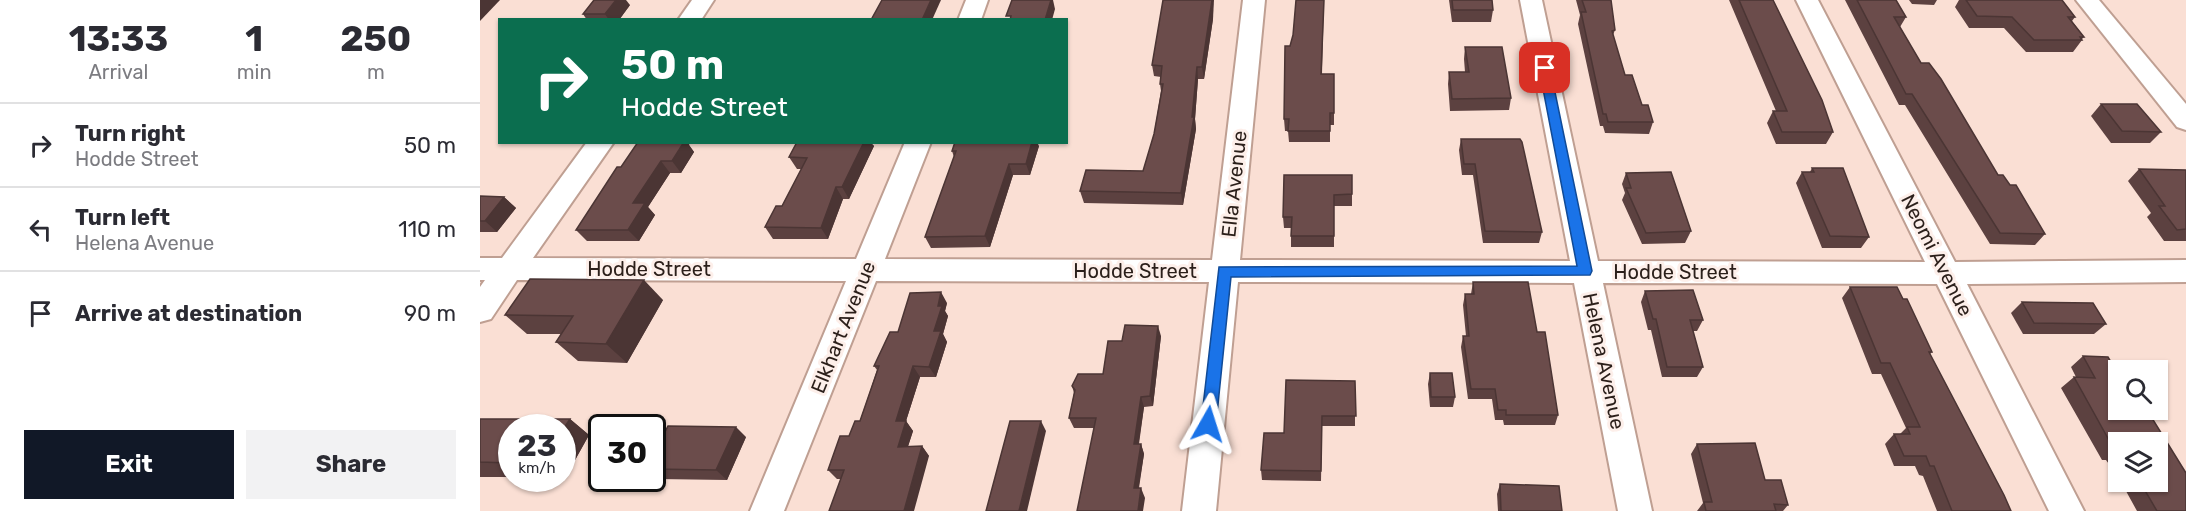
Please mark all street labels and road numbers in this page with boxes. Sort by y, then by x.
street label: Ella Avenue [1216,129,1252,239]
street label: Neomi Avenue [1896,190,1978,320]
street label: Hodde Street [587,257,711,281]
street label: Elkhart Avenue [806,257,880,397]
street label: Hodde Street [1073,259,1197,283]
street label: Hodde Street [1613,260,1737,284]
street label: Helena Avenue [1578,290,1630,432]

